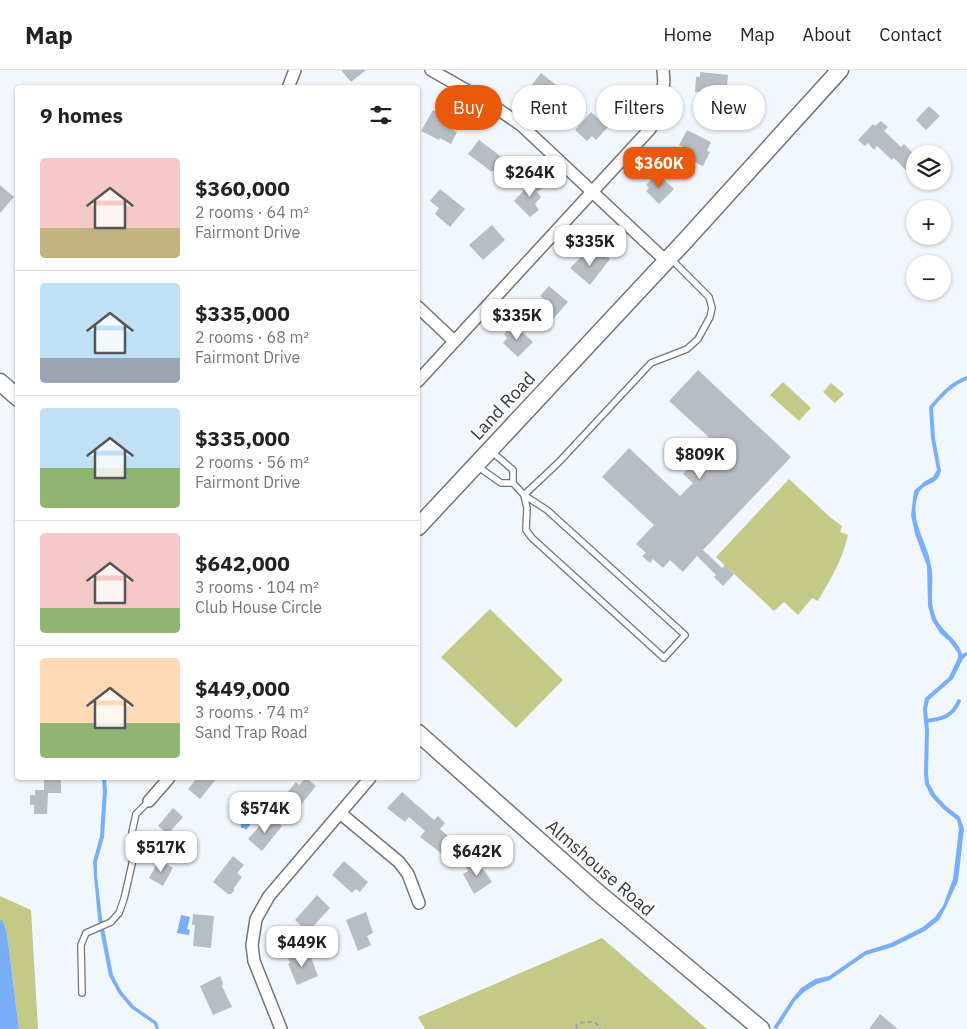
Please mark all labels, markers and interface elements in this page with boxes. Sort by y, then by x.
text: Map [25,19,73,51]
text: Home [664,23,712,46]
text: Map [740,23,775,46]
text: About [803,23,851,46]
text: Contact [879,23,942,46]
chip: Buy [435,85,502,130]
chip: Rent [512,85,586,130]
chip: Filters [596,85,683,130]
chip: New [693,85,765,130]
text: 9 homes [40,101,123,129]
icon: filters [367,101,395,129]
map controls [906,145,951,300]
button: layers [906,145,951,190]
pin: $360K [624,146,694,189]
text: $360K [634,153,684,173]
pin: $264K [495,156,565,198]
text: $264K [505,162,555,182]
text: $360,000 [195,174,290,202]
icon: home [80,178,140,238]
button: + [906,200,951,245]
text: 2 rooms · 64 m² [195,202,309,222]
text: Fairmont Drive [195,222,300,242]
pin: $335K [555,224,625,267]
text: $335K [565,231,615,251]
button: − [906,255,951,300]
pin: $335K [482,298,552,341]
text: $335,000 [195,299,290,327]
icon: home [80,303,140,363]
text: $335K [492,305,542,325]
text: 2 rooms · 68 m² [195,327,309,347]
text: Fairmont Drive [195,347,300,367]
street label: Land Road [465,367,540,445]
text: $335,000 [195,424,290,452]
icon: home [80,428,140,488]
pin: $809K [665,438,735,480]
text: $809K [675,444,725,464]
text: 2 rooms · 56 m² [195,452,309,472]
text: Fairmont Drive [195,472,300,492]
text: $642,000 [195,549,290,577]
icon: home [80,553,140,613]
text: 3 rooms · 104 m² [195,577,319,597]
text: Club House Circle [195,597,322,617]
text: $449,000 [195,674,290,702]
icon: home [80,678,140,738]
text: 3 rooms · 74 m² [195,702,309,722]
text: Sand Trap Road [195,722,308,742]
pin: $574K [230,792,300,834]
text: $574K [240,798,290,818]
street label: Almshouse Road [542,814,659,921]
pin: $517K [126,830,196,873]
pin: $642K [442,834,512,877]
text: $517K [136,837,186,857]
text: $642K [452,841,502,861]
pin: $449K [267,926,337,968]
text: $449K [277,932,327,952]

